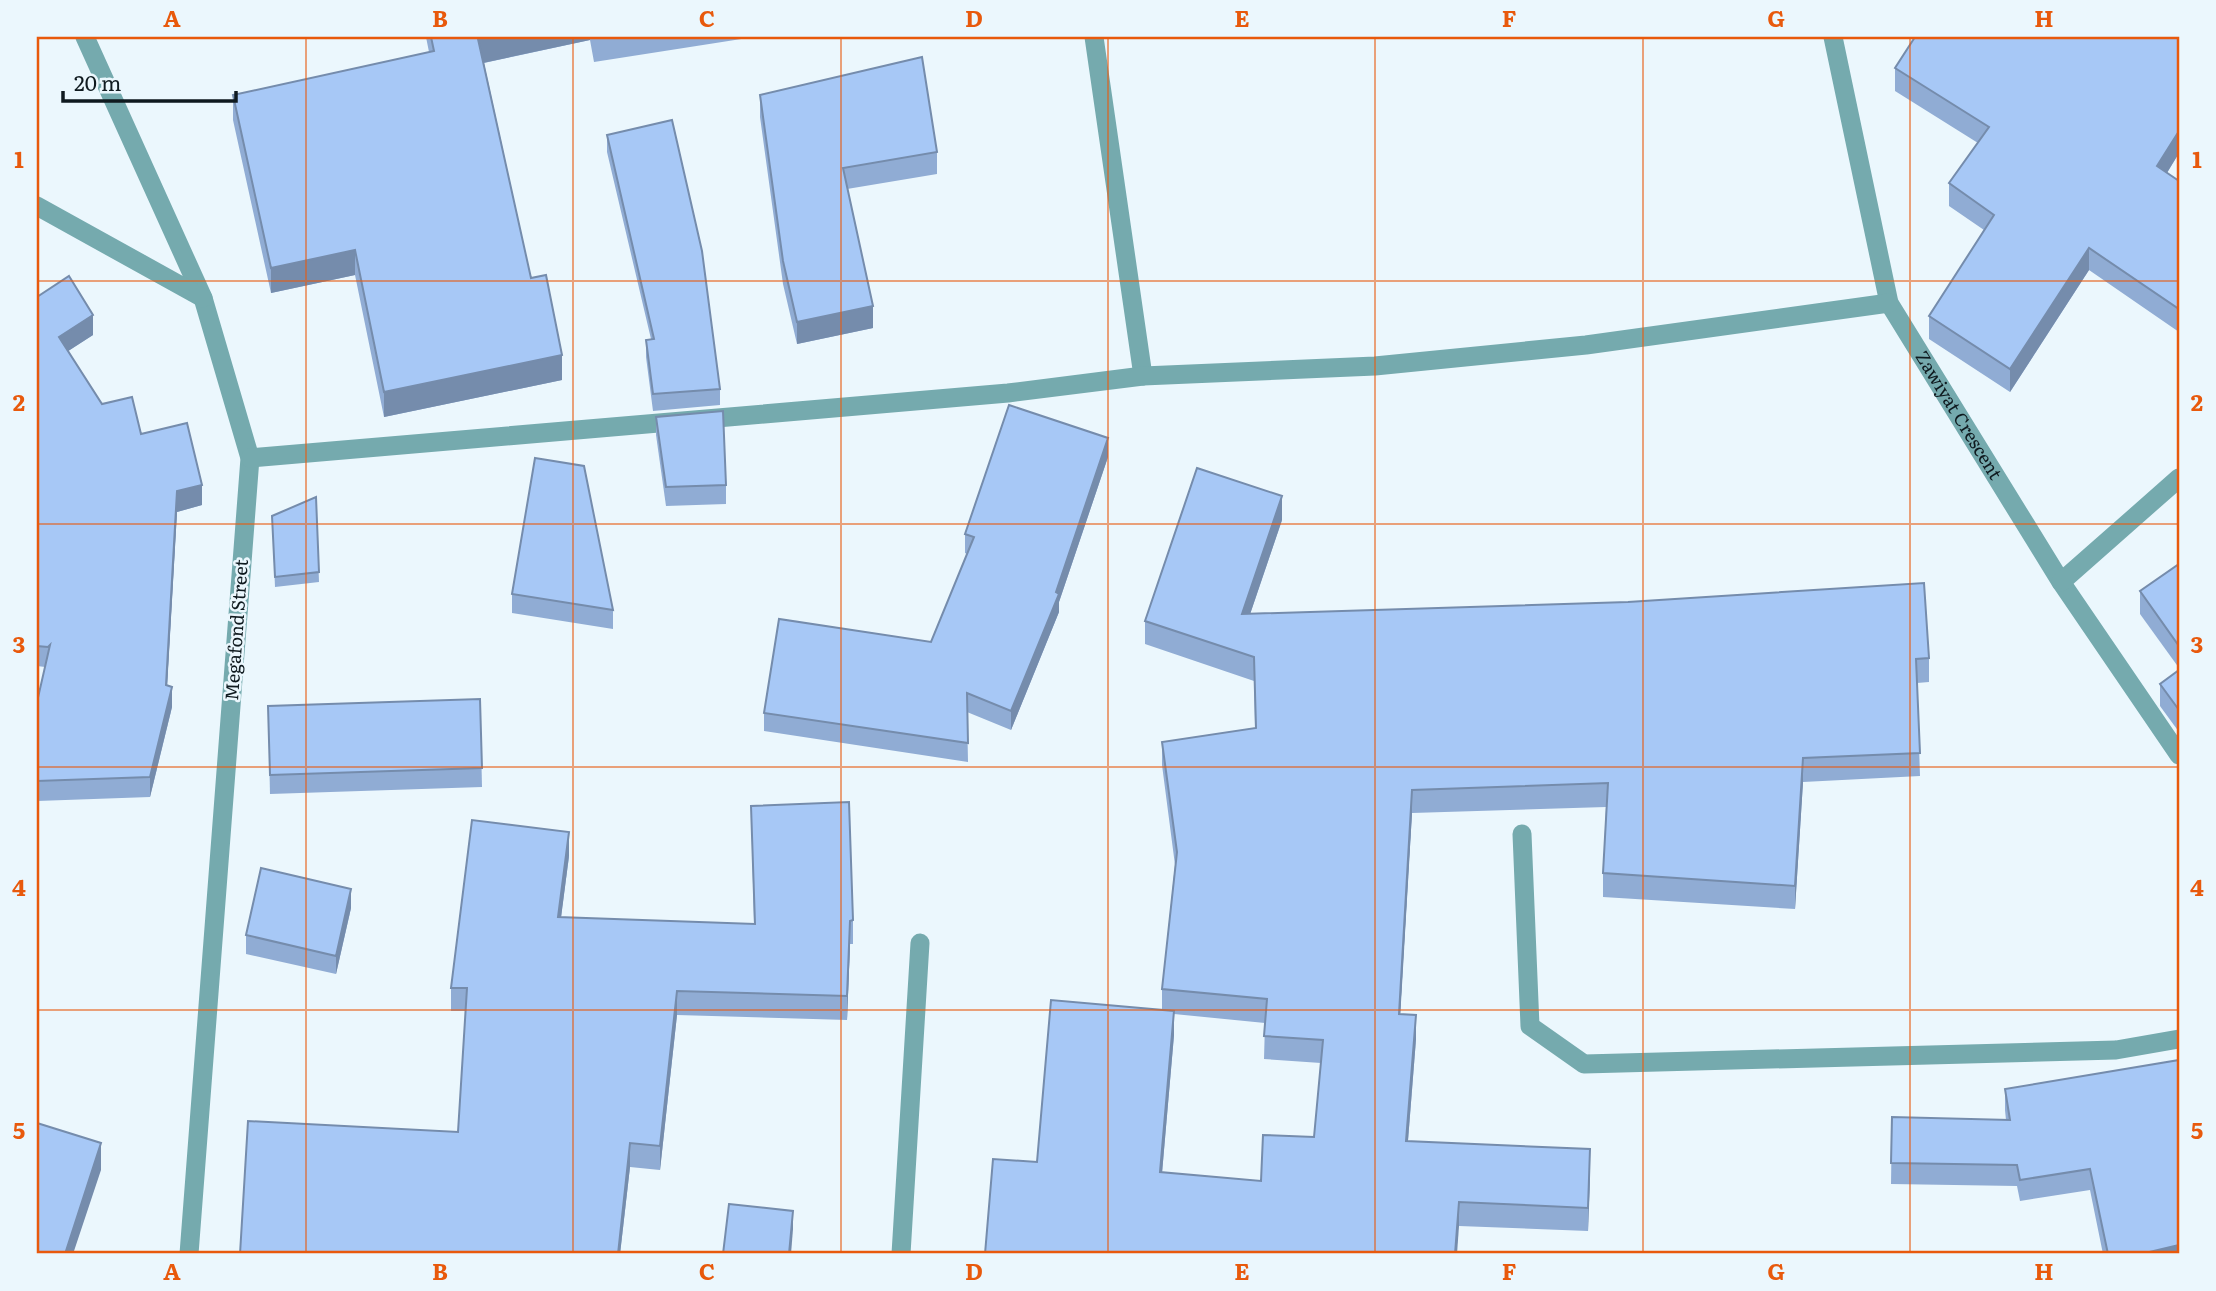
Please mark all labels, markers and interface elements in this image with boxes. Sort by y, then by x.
text: A [163,0,181,34]
text: B [432,0,448,34]
text: C [699,0,715,34]
text: D [965,0,983,34]
text: E [1234,0,1250,34]
text: F [1502,0,1517,34]
text: G [1767,0,1785,34]
text: H [2034,0,2054,34]
scale bar [63,60,236,104]
text: 20 m [74,66,121,97]
text: 1 [14,141,24,175]
text: 1 [2192,141,2202,175]
street label: Zawiyat Crescent [1910,345,2010,485]
text: 2 [13,384,25,418]
text: 2 [2191,384,2203,418]
street label: Megafond Street [217,558,254,702]
text: 3 [13,626,25,660]
text: 3 [2191,626,2203,660]
text: 4 [12,869,26,903]
text: 4 [2190,869,2204,903]
text: 5 [13,1112,25,1146]
text: 5 [2191,1112,2203,1146]
text: A [163,1253,181,1287]
text: B [432,1253,448,1287]
text: C [699,1253,715,1287]
text: D [965,1253,983,1287]
text: E [1234,1253,1250,1287]
text: F [1502,1253,1517,1287]
text: G [1767,1253,1785,1287]
text: H [2034,1253,2054,1287]

